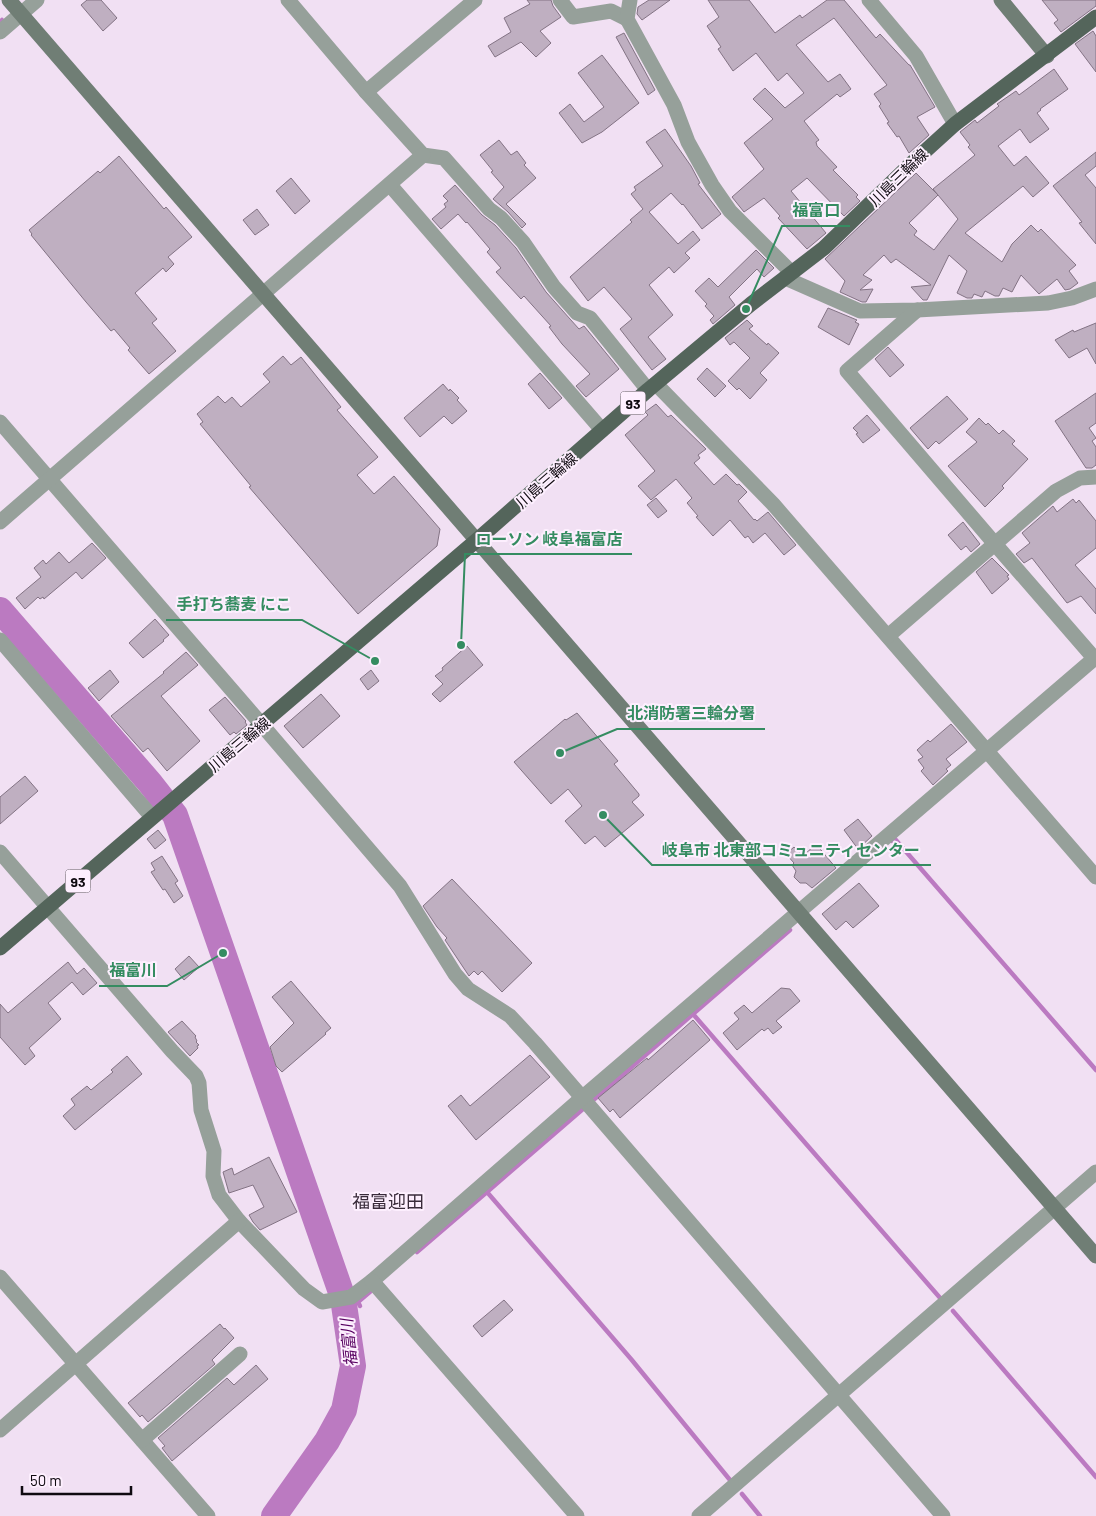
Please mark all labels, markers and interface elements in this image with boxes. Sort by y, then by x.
street label: 川島三輪線 [865,144,931,210]
callout: 福富口 [782,195,850,226]
text: 福富口 [792,200,840,219]
road number: 93 [620,392,646,414]
street label: 川島三輪線 [512,449,580,511]
callout: ローソン 岐阜福富店 [465,523,632,554]
text: ローソン 岐阜福富店 [475,529,623,548]
callout: 手打ち蕎麦 にこ [166,589,302,620]
text: 手打ち蕎麦 にこ [177,594,291,613]
callout: 北消防署三輪分署 [617,698,765,729]
text: 北消防署三輪分署 [627,703,755,722]
street label: 川島三輪線 [204,713,274,775]
callout: 岐阜市 北東部コミュニティセンター [652,834,931,865]
text: 岐阜市 北東部コミュニティセンター [662,840,920,859]
road number: 93 [66,869,90,892]
callout: 福富川 [99,955,167,986]
text: 福富川 [109,960,157,979]
district label: 福富迎田 [352,1190,424,1212]
water label: 福富川 [336,1316,360,1368]
scale bar [22,1464,131,1496]
text: 50 m [30,1471,62,1489]

